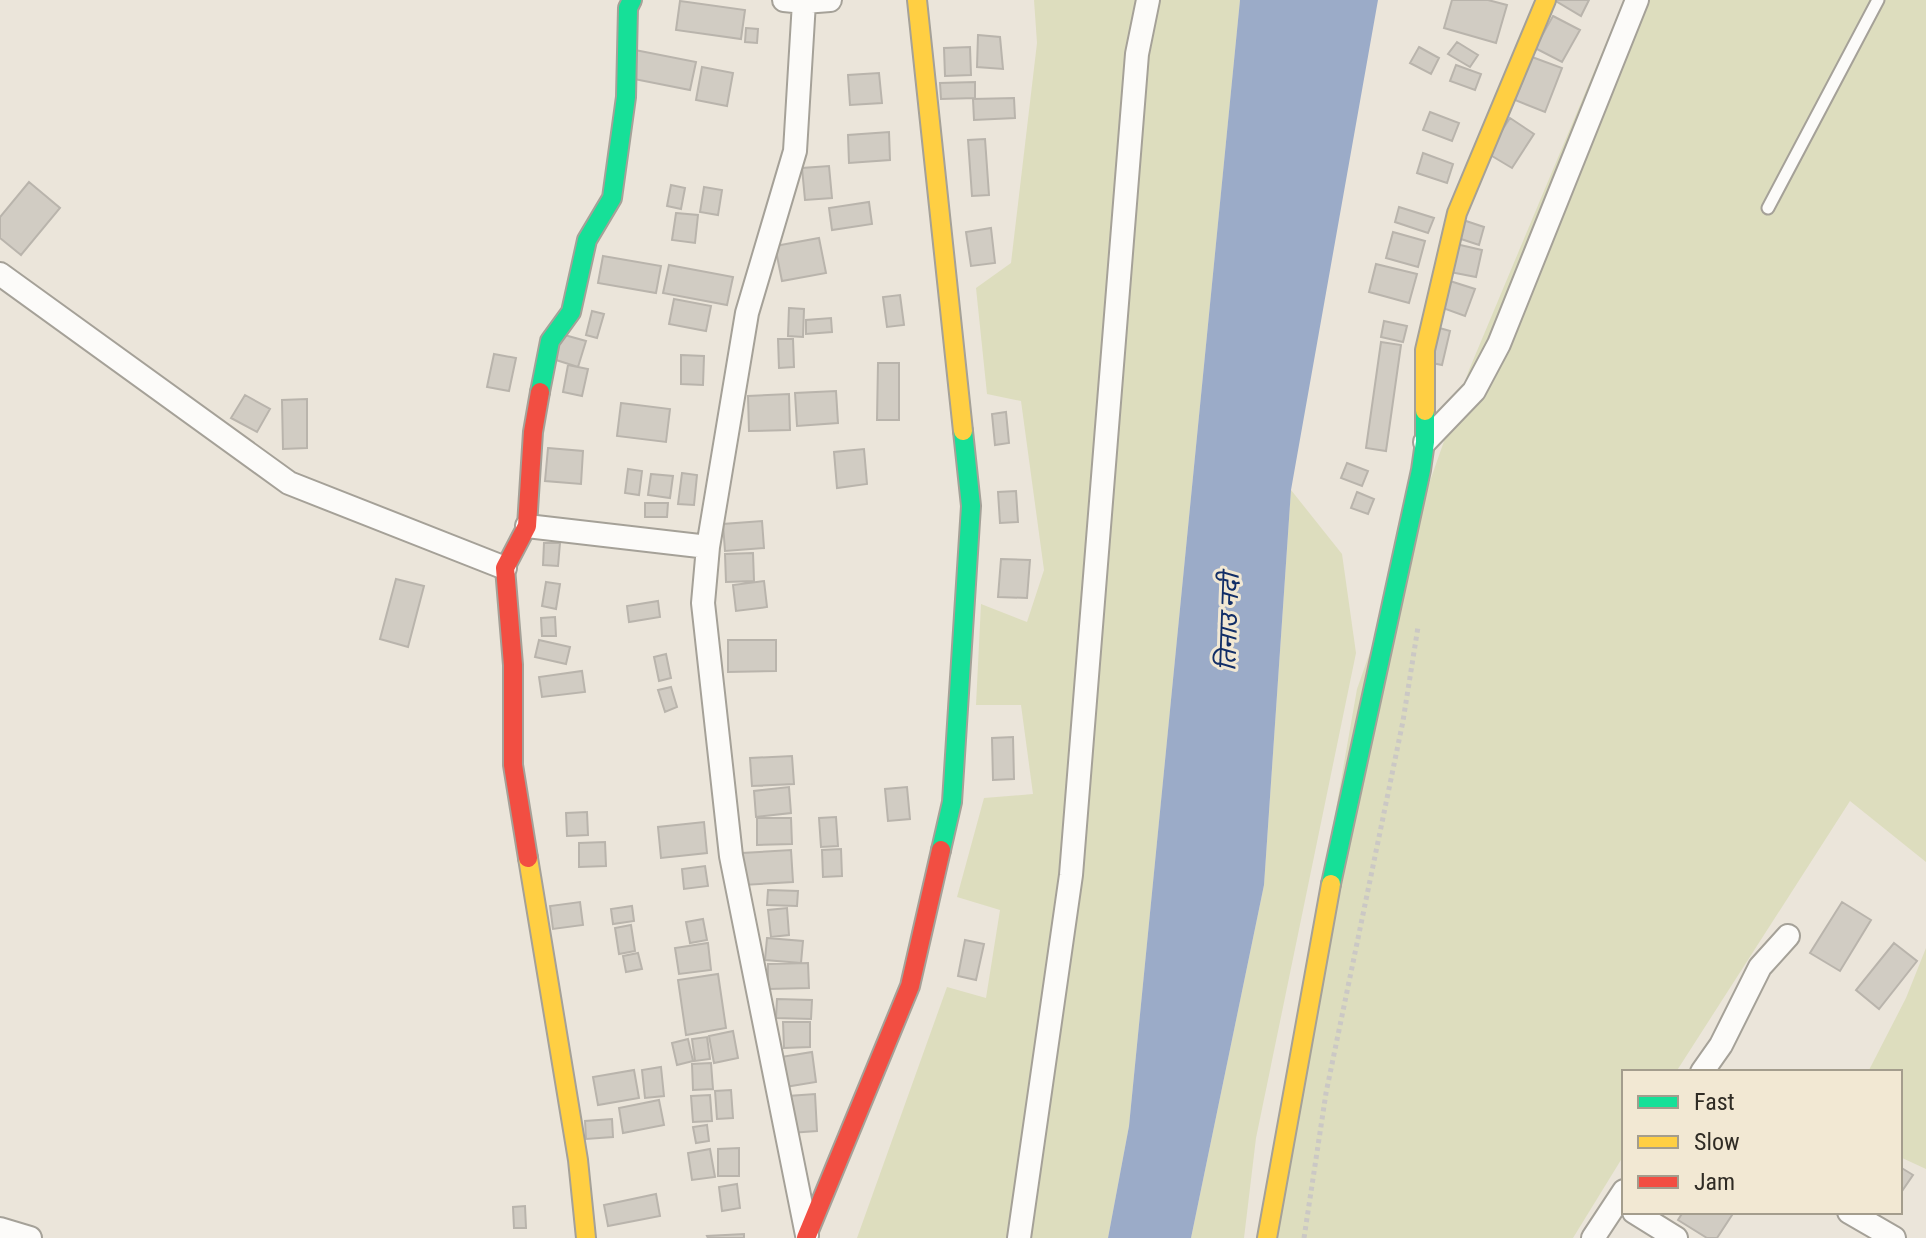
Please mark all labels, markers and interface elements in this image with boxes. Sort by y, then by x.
water label: तिनाउ नदी [1211,567,1245,671]
legend [1622,1070,1902,1214]
text: Fast [1694,1088,1735,1116]
text: Slow [1694,1128,1740,1156]
text: Jam [1694,1168,1735,1196]

